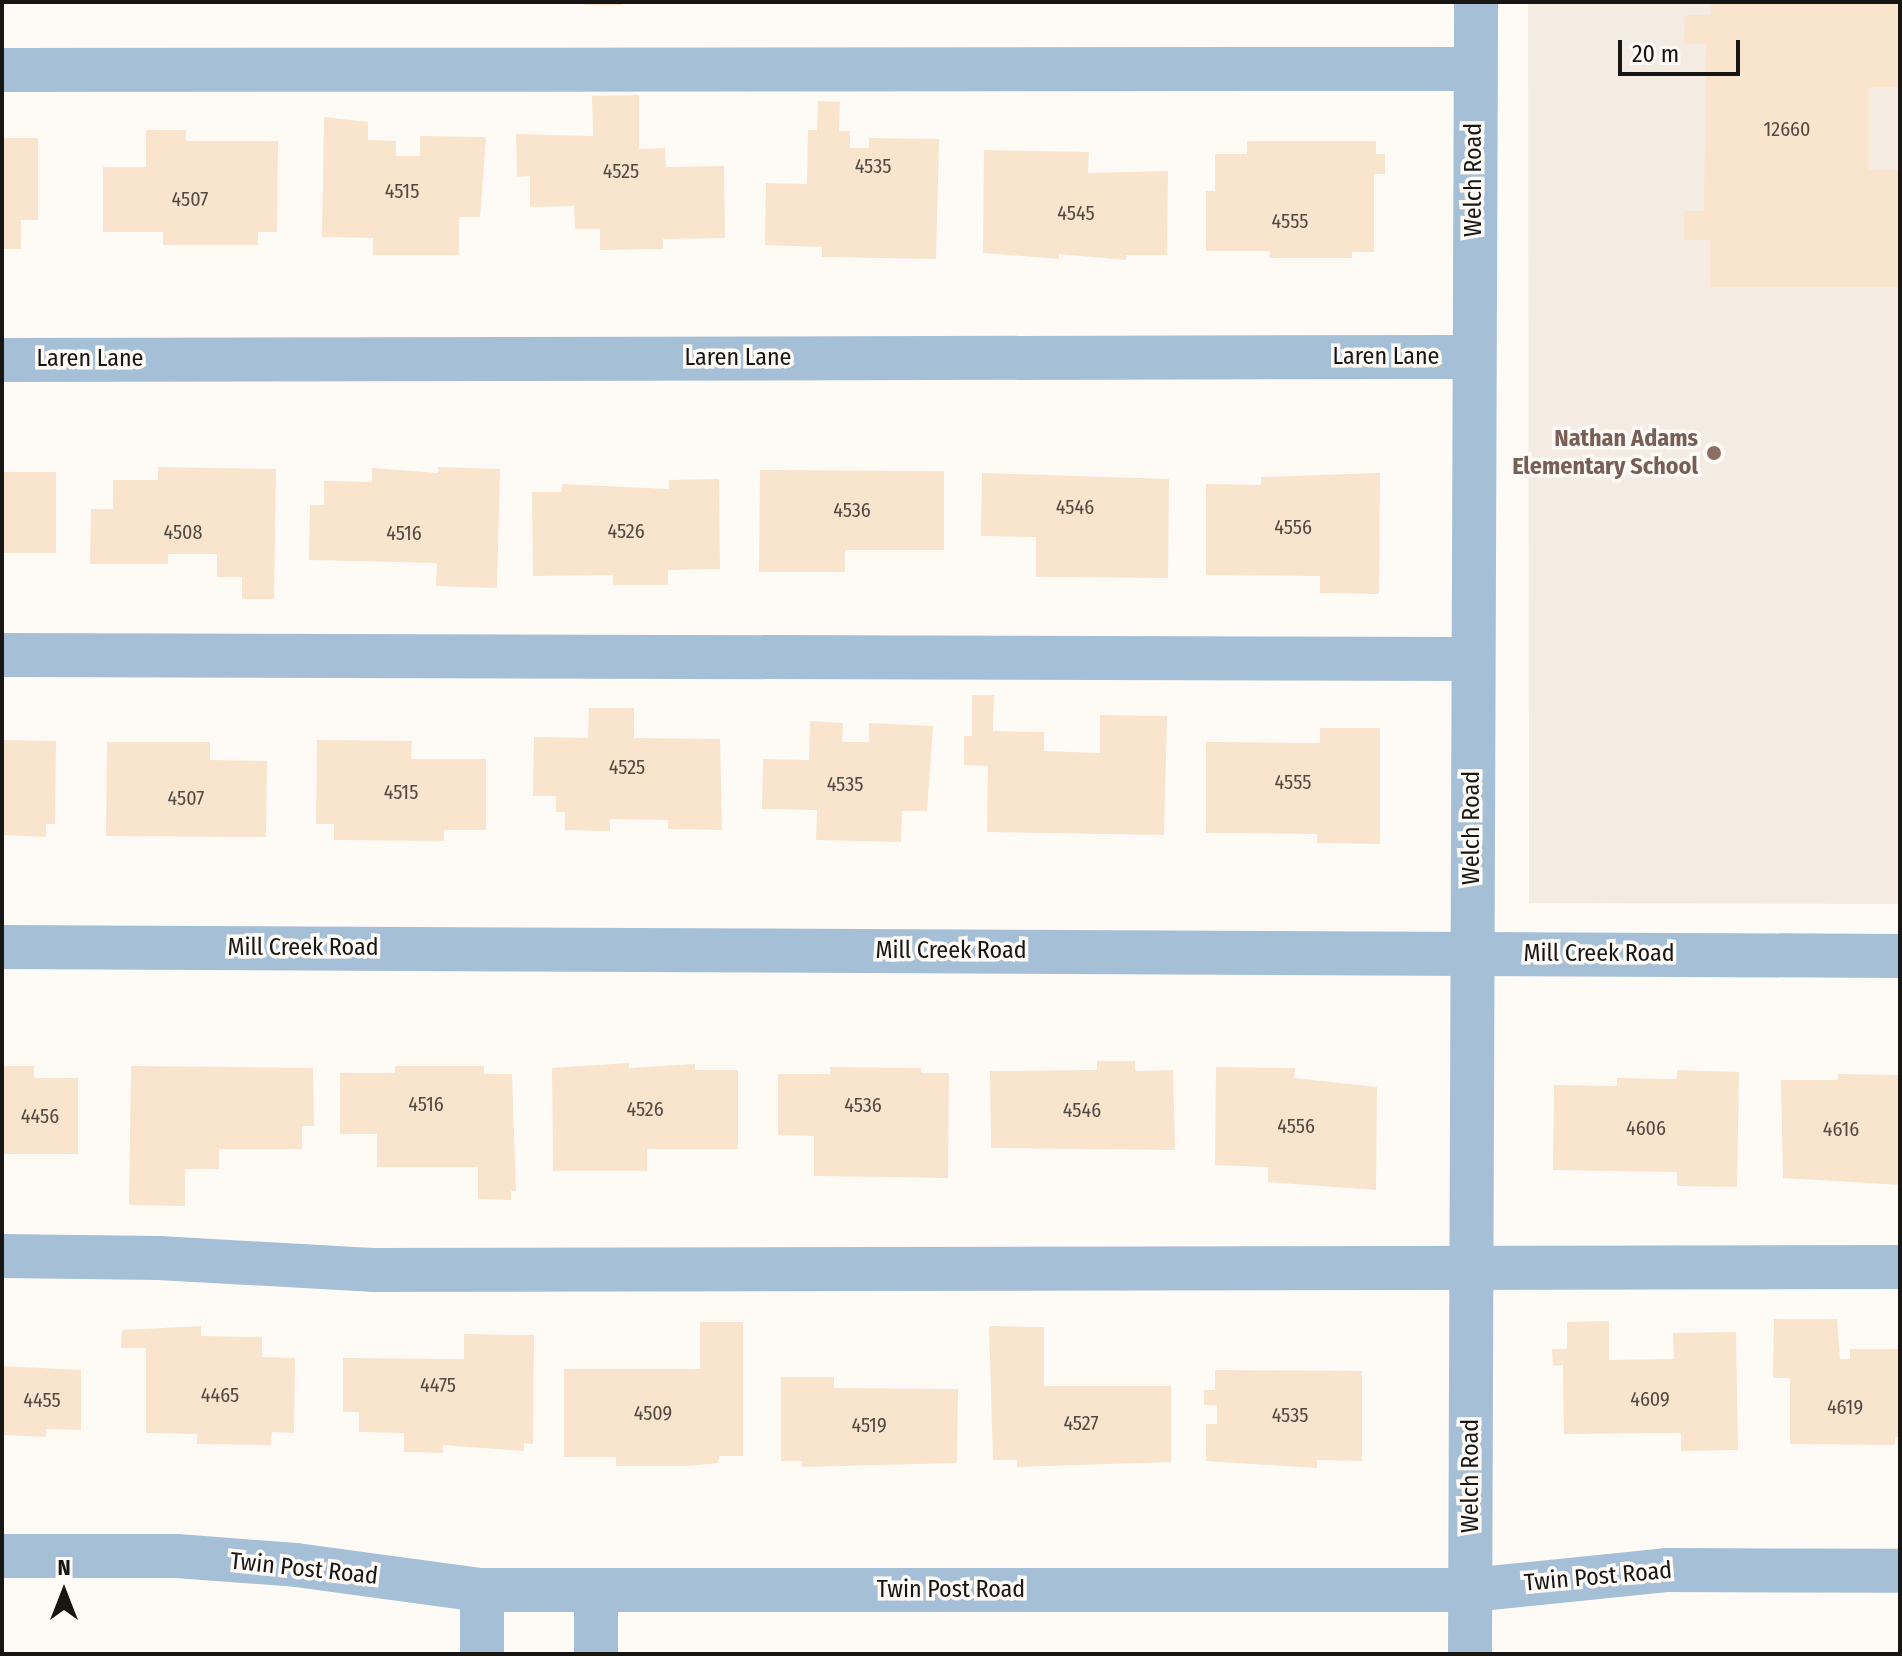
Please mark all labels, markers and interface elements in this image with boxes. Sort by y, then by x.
scale bar [1622,24,1744,74]
text: 20 m [1632,40,1679,68]
house number: 12660 [1764,117,1810,141]
street label: Welch Road [1460,123,1488,237]
house number: 4535 [855,154,891,178]
house number: 4525 [603,159,639,183]
house number: 4515 [385,179,419,203]
house number: 4507 [172,187,208,211]
house number: 4545 [1057,201,1095,225]
house number: 4555 [1272,209,1308,233]
street label: Laren Lane [1333,343,1439,371]
street label: Laren Lane [685,344,791,372]
street label: Laren Lane [37,345,143,373]
place label: Nathan Adams Elementary School [1512,425,1698,481]
marker: Nathan Adams Elementary School [1705,444,1723,462]
house number: 4546 [1056,495,1094,519]
house number: 4536 [833,498,871,522]
house number: 4556 [1274,515,1312,539]
house number: 4526 [607,519,645,543]
house number: 4508 [163,520,203,544]
house number: 4516 [386,521,422,545]
house number: 4525 [609,755,645,779]
house number: 4555 [1275,770,1311,794]
street label: Welch Road [1458,771,1486,885]
house number: 4535 [827,772,863,796]
house number: 4515 [384,780,418,804]
house number: 4507 [168,786,204,810]
street label: Mill Creek Road [227,934,379,962]
street label: Mill Creek Road [875,937,1027,965]
street label: Mill Creek Road [1523,940,1675,968]
house number: 4516 [408,1092,444,1116]
house number: 4536 [844,1093,882,1117]
house number: 4526 [626,1097,664,1121]
house number: 4546 [1063,1098,1101,1122]
house number: 4456 [21,1104,59,1128]
house number: 4556 [1277,1114,1315,1138]
house number: 4606 [1626,1116,1666,1140]
house number: 4616 [1823,1117,1859,1141]
house number: 4475 [420,1373,456,1397]
house number: 4465 [201,1383,239,1407]
house number: 4609 [1630,1387,1670,1411]
house number: 4455 [23,1388,61,1412]
house number: 4619 [1827,1395,1863,1419]
house number: 4509 [634,1401,672,1425]
house number: 4535 [1272,1403,1308,1427]
house number: 4527 [1063,1411,1099,1435]
house number: 4519 [851,1413,887,1437]
street label: Welch Road [1457,1419,1485,1533]
street label: Twin Post Road [229,1547,379,1591]
north arrow [24,1552,104,1632]
text: N [57,1554,71,1581]
street label: Twin Post Road [1523,1556,1673,1598]
street label: Twin Post Road [877,1576,1025,1604]

